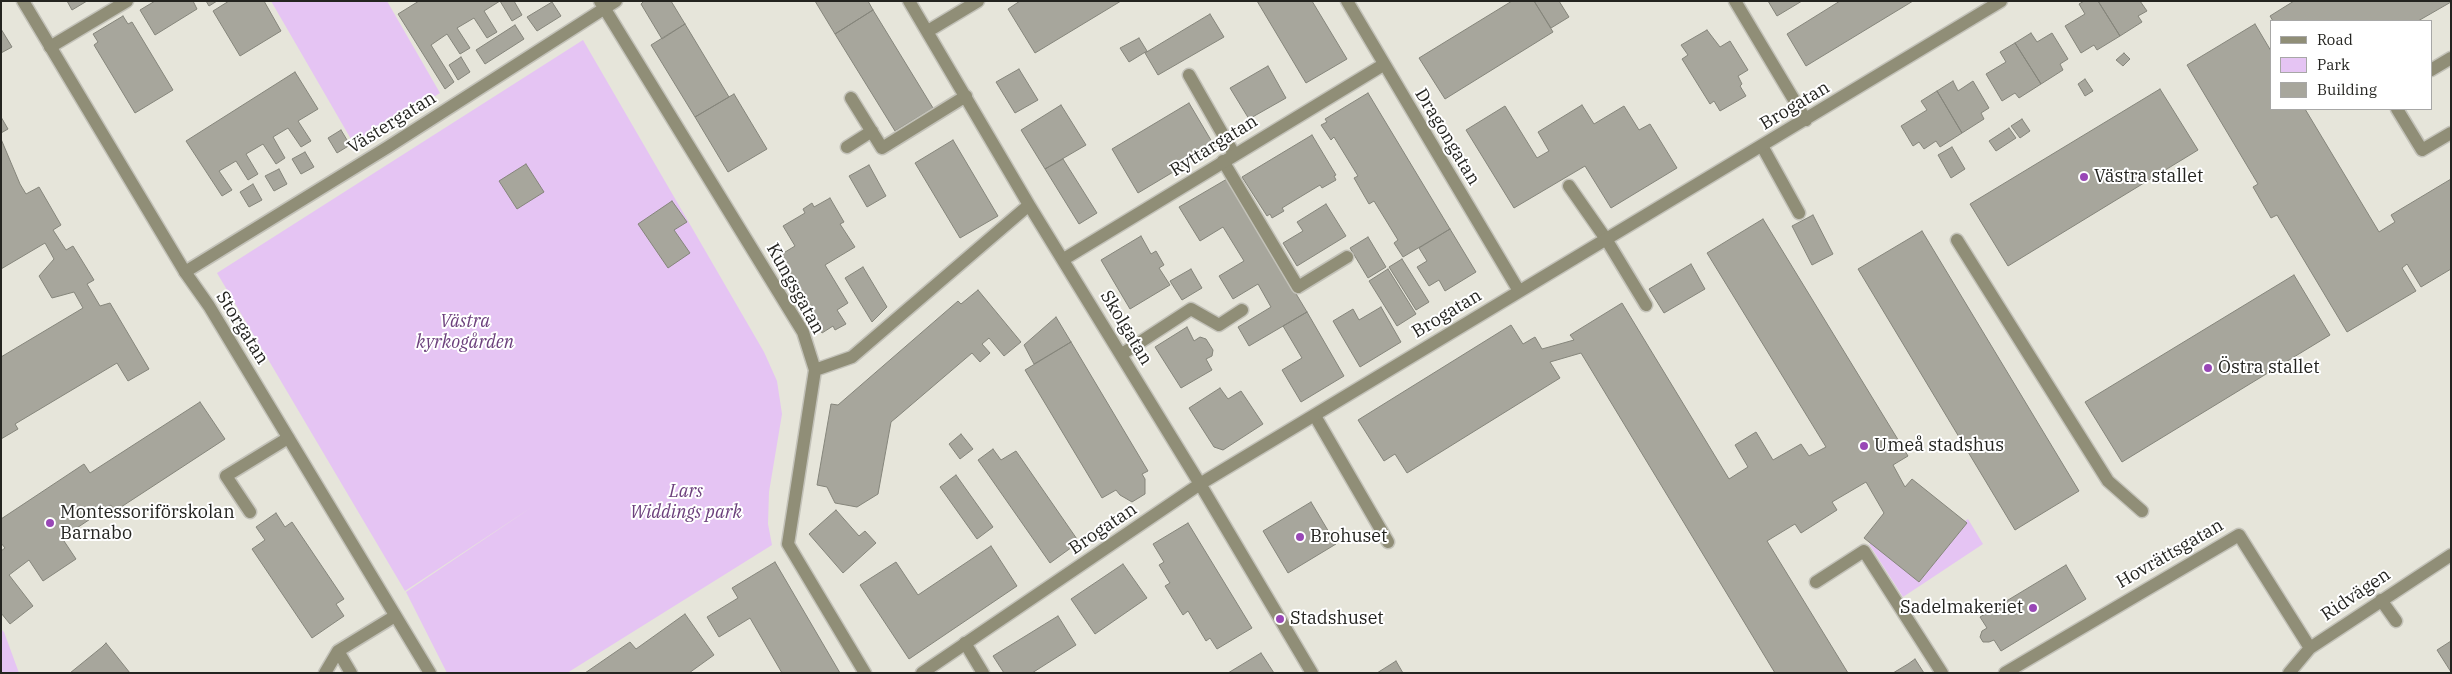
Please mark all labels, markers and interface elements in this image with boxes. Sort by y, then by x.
legend [2270,20,2432,110]
text: Road [2317,30,2353,49]
text: Park [2317,55,2350,74]
street label: Brogatan [1756,77,1834,135]
text: Building [2317,80,2377,99]
street label: Dragongatan [1410,85,1484,189]
street label: Västergatan [344,87,440,159]
street label: Ryttargatan [1166,111,1262,181]
place label: Västra stallet [2094,166,2203,188]
marker: Västra stallet [2078,171,2090,183]
street label: Kungsgatan [761,240,829,338]
street label: Brogatan [1408,285,1486,343]
street label: Storgatan [211,287,273,369]
street label: Skolgatan [1095,287,1157,369]
park label: Västra kyrkogården [416,311,514,354]
place label: Östra stallet [2218,357,2320,379]
marker: Östra stallet [2202,362,2214,374]
place label: Umeå stadshus [1874,435,2004,457]
marker: Umeå stadshus [1858,440,1870,452]
park label: Lars Widdings park [630,481,742,524]
street label: Brogatan [1065,498,1141,560]
place label: Montessoriförskolan Barnabo [60,502,235,544]
street label: Hovrättsgatan [2113,515,2227,593]
marker: Montessoriförskolan Barnabo [44,517,56,529]
place label: Brohuset [1310,526,1387,548]
marker: Brohuset [1294,531,1306,543]
street label: Ridvägen [2317,564,2395,626]
place label: Sadelmakeriet [1900,597,2023,619]
marker: Sadelmakeriet [2027,602,2039,614]
place label: Stadshuset [1290,608,1384,630]
marker: Stadshuset [1274,613,1286,625]

